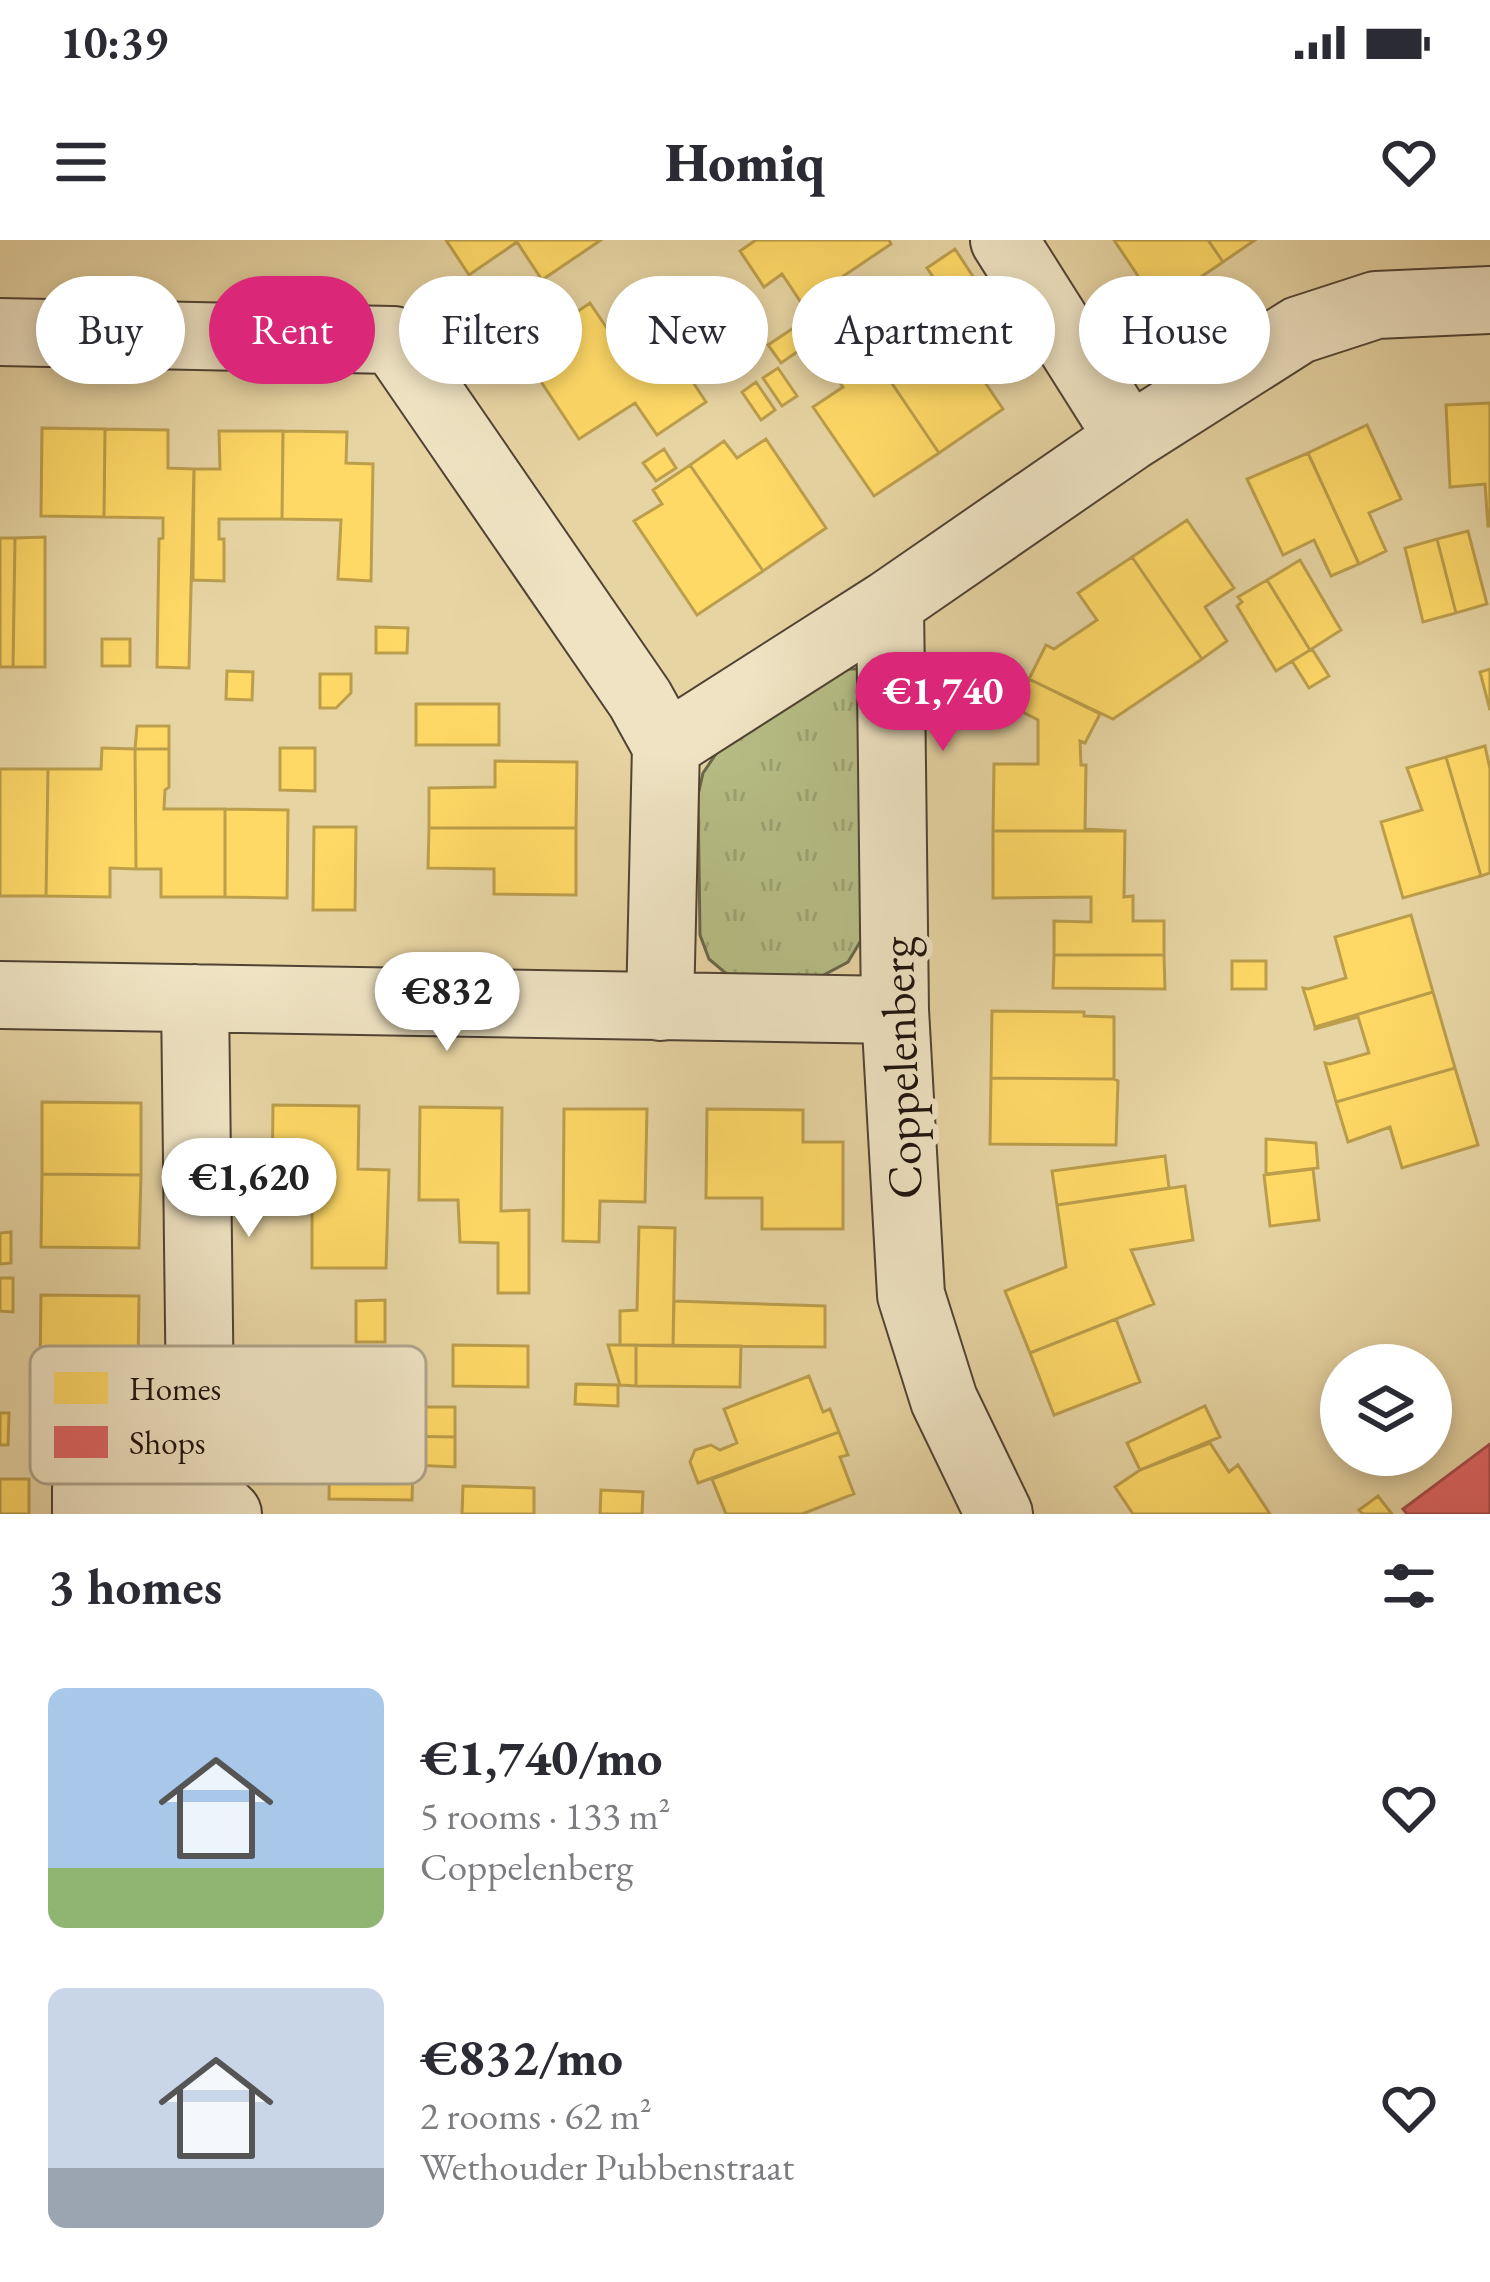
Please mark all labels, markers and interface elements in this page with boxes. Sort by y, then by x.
text: 10:39 [60,13,168,71]
text: Homiq [665,127,825,197]
icon: menu [48,129,114,195]
icon: heart [1376,129,1442,195]
chip: Buy [36,276,185,384]
chip: Rent [209,276,375,384]
chip: Filters [399,276,582,384]
chip: New [606,276,768,384]
chip: Apartment [792,276,1055,384]
chip: House [1079,276,1270,384]
pin: €1,740 [845,652,1041,754]
text: €1,740 [883,665,1003,716]
street label: Coppelenberg [864,935,936,1200]
pin: €832 [376,952,518,1054]
text: €832 [402,965,492,1016]
pin: €1,620 [151,1138,347,1240]
text: €1,620 [189,1151,309,1202]
map controls [1320,1344,1452,1476]
button: layers [1320,1344,1452,1476]
legend [30,1346,426,1484]
text: Homes [129,1367,221,1410]
text: Shops [129,1421,205,1464]
text: 3 homes [48,1553,222,1619]
icon: filters [1376,1553,1442,1619]
text: €1,740/mo [420,1724,663,1790]
icon: home [144,1736,288,1880]
icon: heart [1376,1775,1442,1841]
text: 5 rooms · 133 m² [420,1790,671,1841]
text: Coppelenberg [420,1841,633,1892]
text: €832/mo [420,2024,623,2090]
icon: home [144,2036,288,2180]
icon: heart [1376,2075,1442,2141]
text: 2 rooms · 62 m² [420,2090,652,2141]
text: Wethouder Pubbenstraat [420,2141,794,2192]

